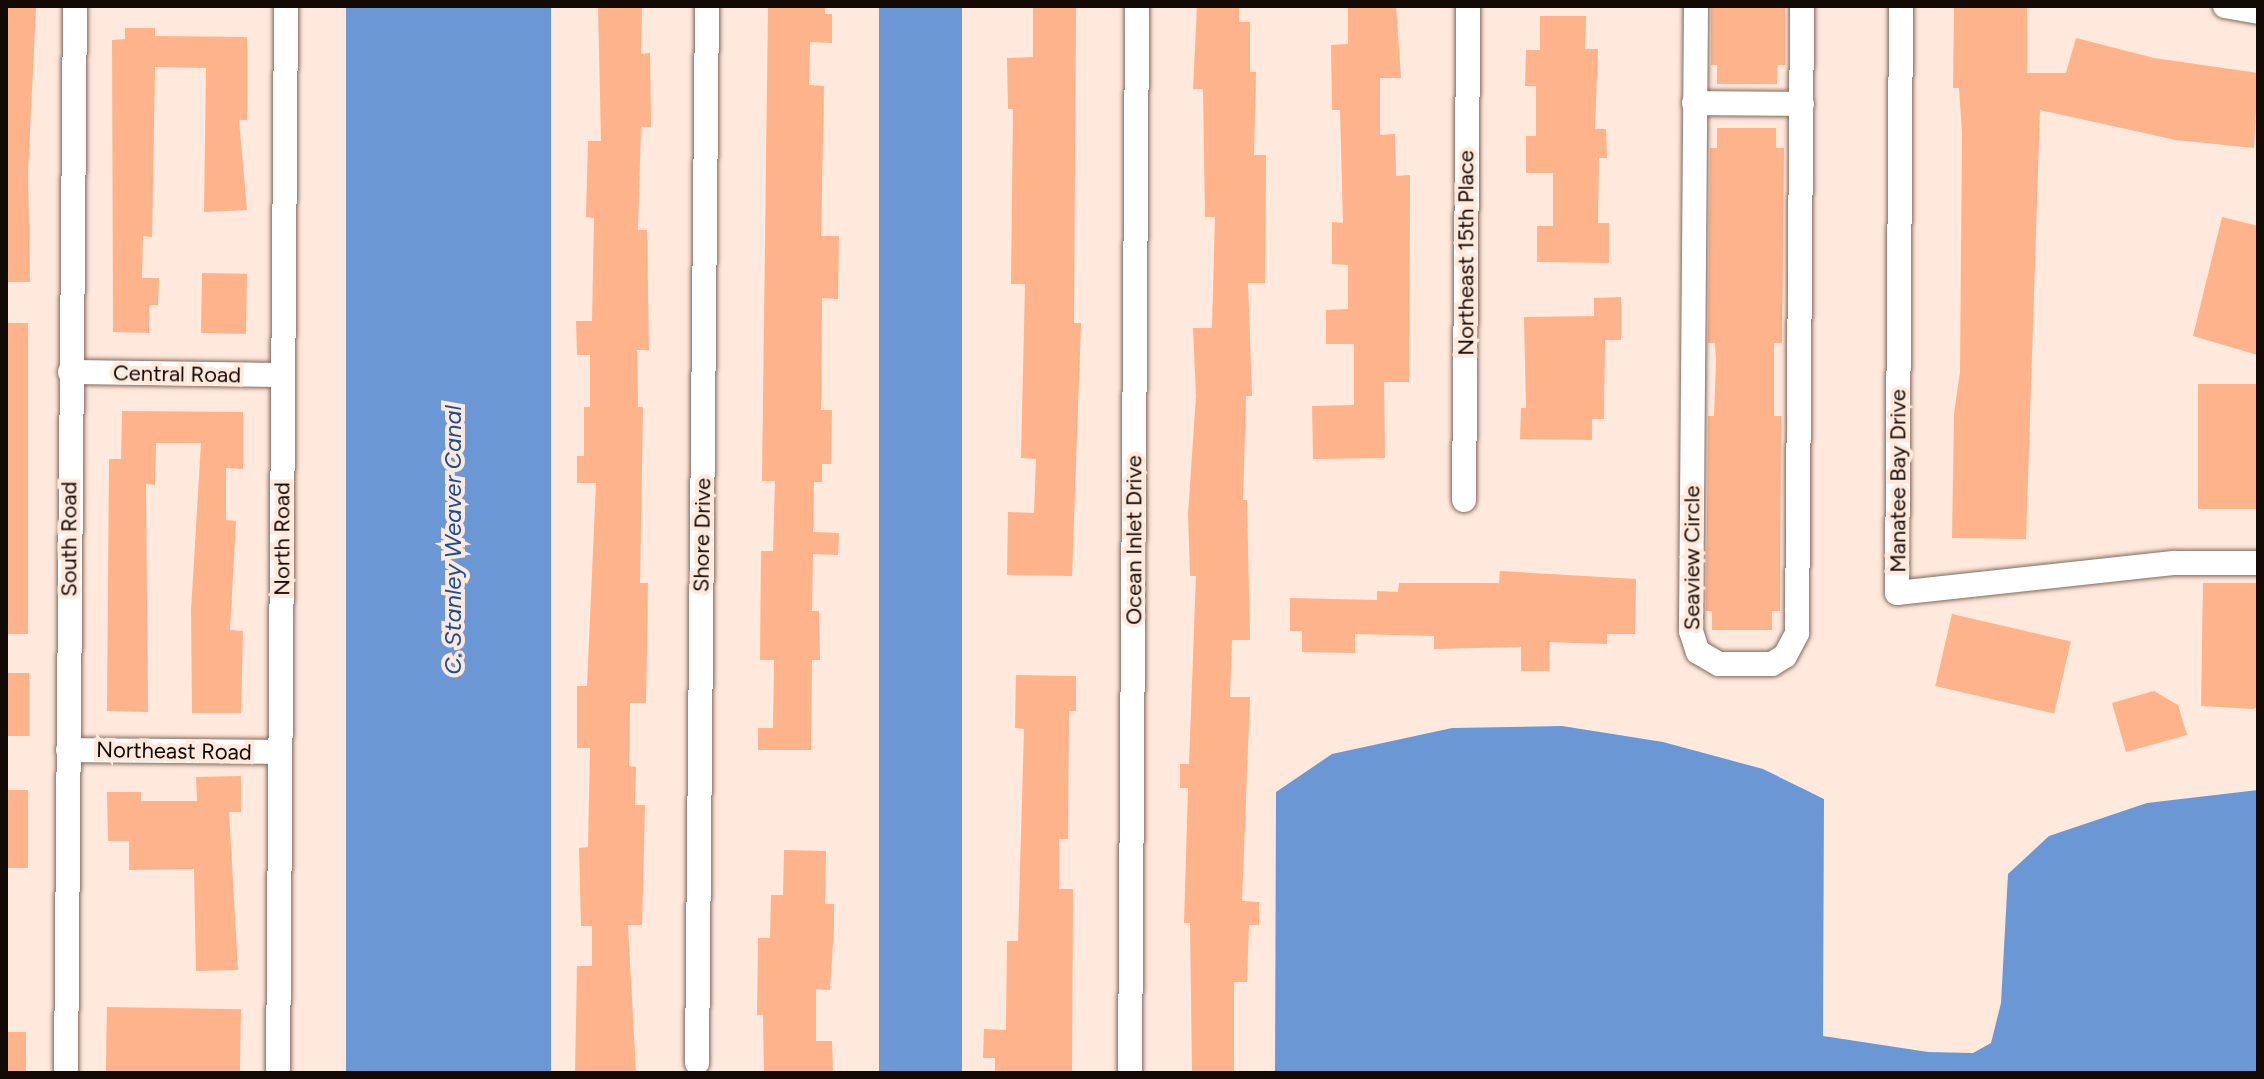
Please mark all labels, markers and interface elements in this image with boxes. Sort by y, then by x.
street label: Northeast 15th Place [1453,150,1479,356]
street label: Central Road [113,360,241,388]
street label: Manatee Bay Drive [1885,389,1911,573]
water label: C. Stanley Weaver Canal [439,405,467,675]
street label: Ocean Inlet Drive [1121,455,1147,625]
street label: Shore Drive [688,478,716,592]
street label: South Road [56,481,82,597]
street label: North Road [269,482,295,596]
street label: Seaview Circle [1679,486,1705,630]
street label: Northeast Road [96,736,252,766]

